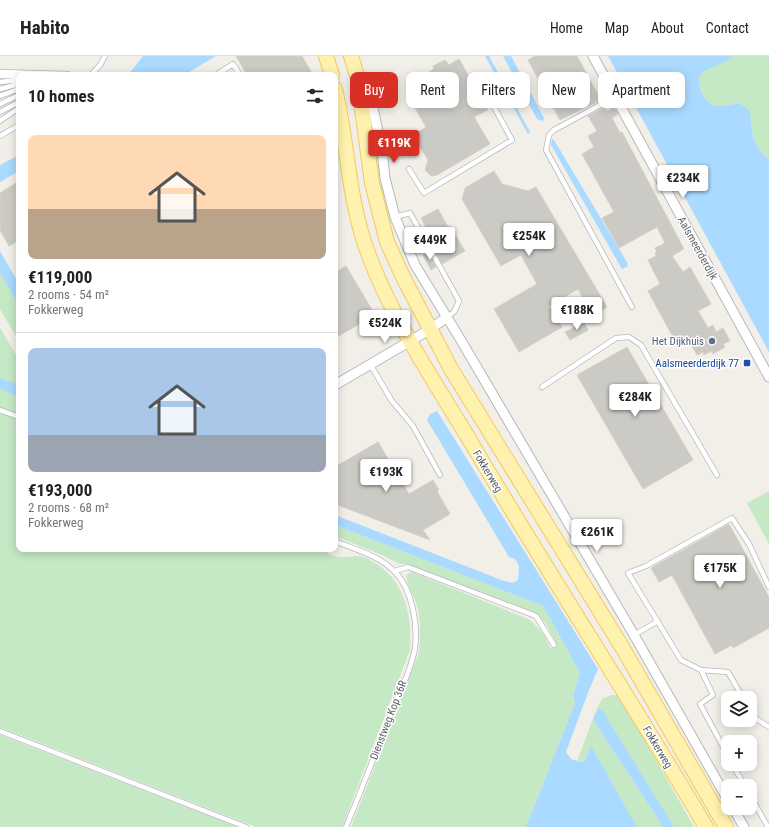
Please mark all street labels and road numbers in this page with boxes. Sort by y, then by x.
street label: Aalsmeerderdijk [675,214,720,282]
street label: Fokkerweg [470,448,505,495]
street label: Dienstweg Kop 36R [367,679,410,762]
street label: Fokkerweg [640,724,675,771]

